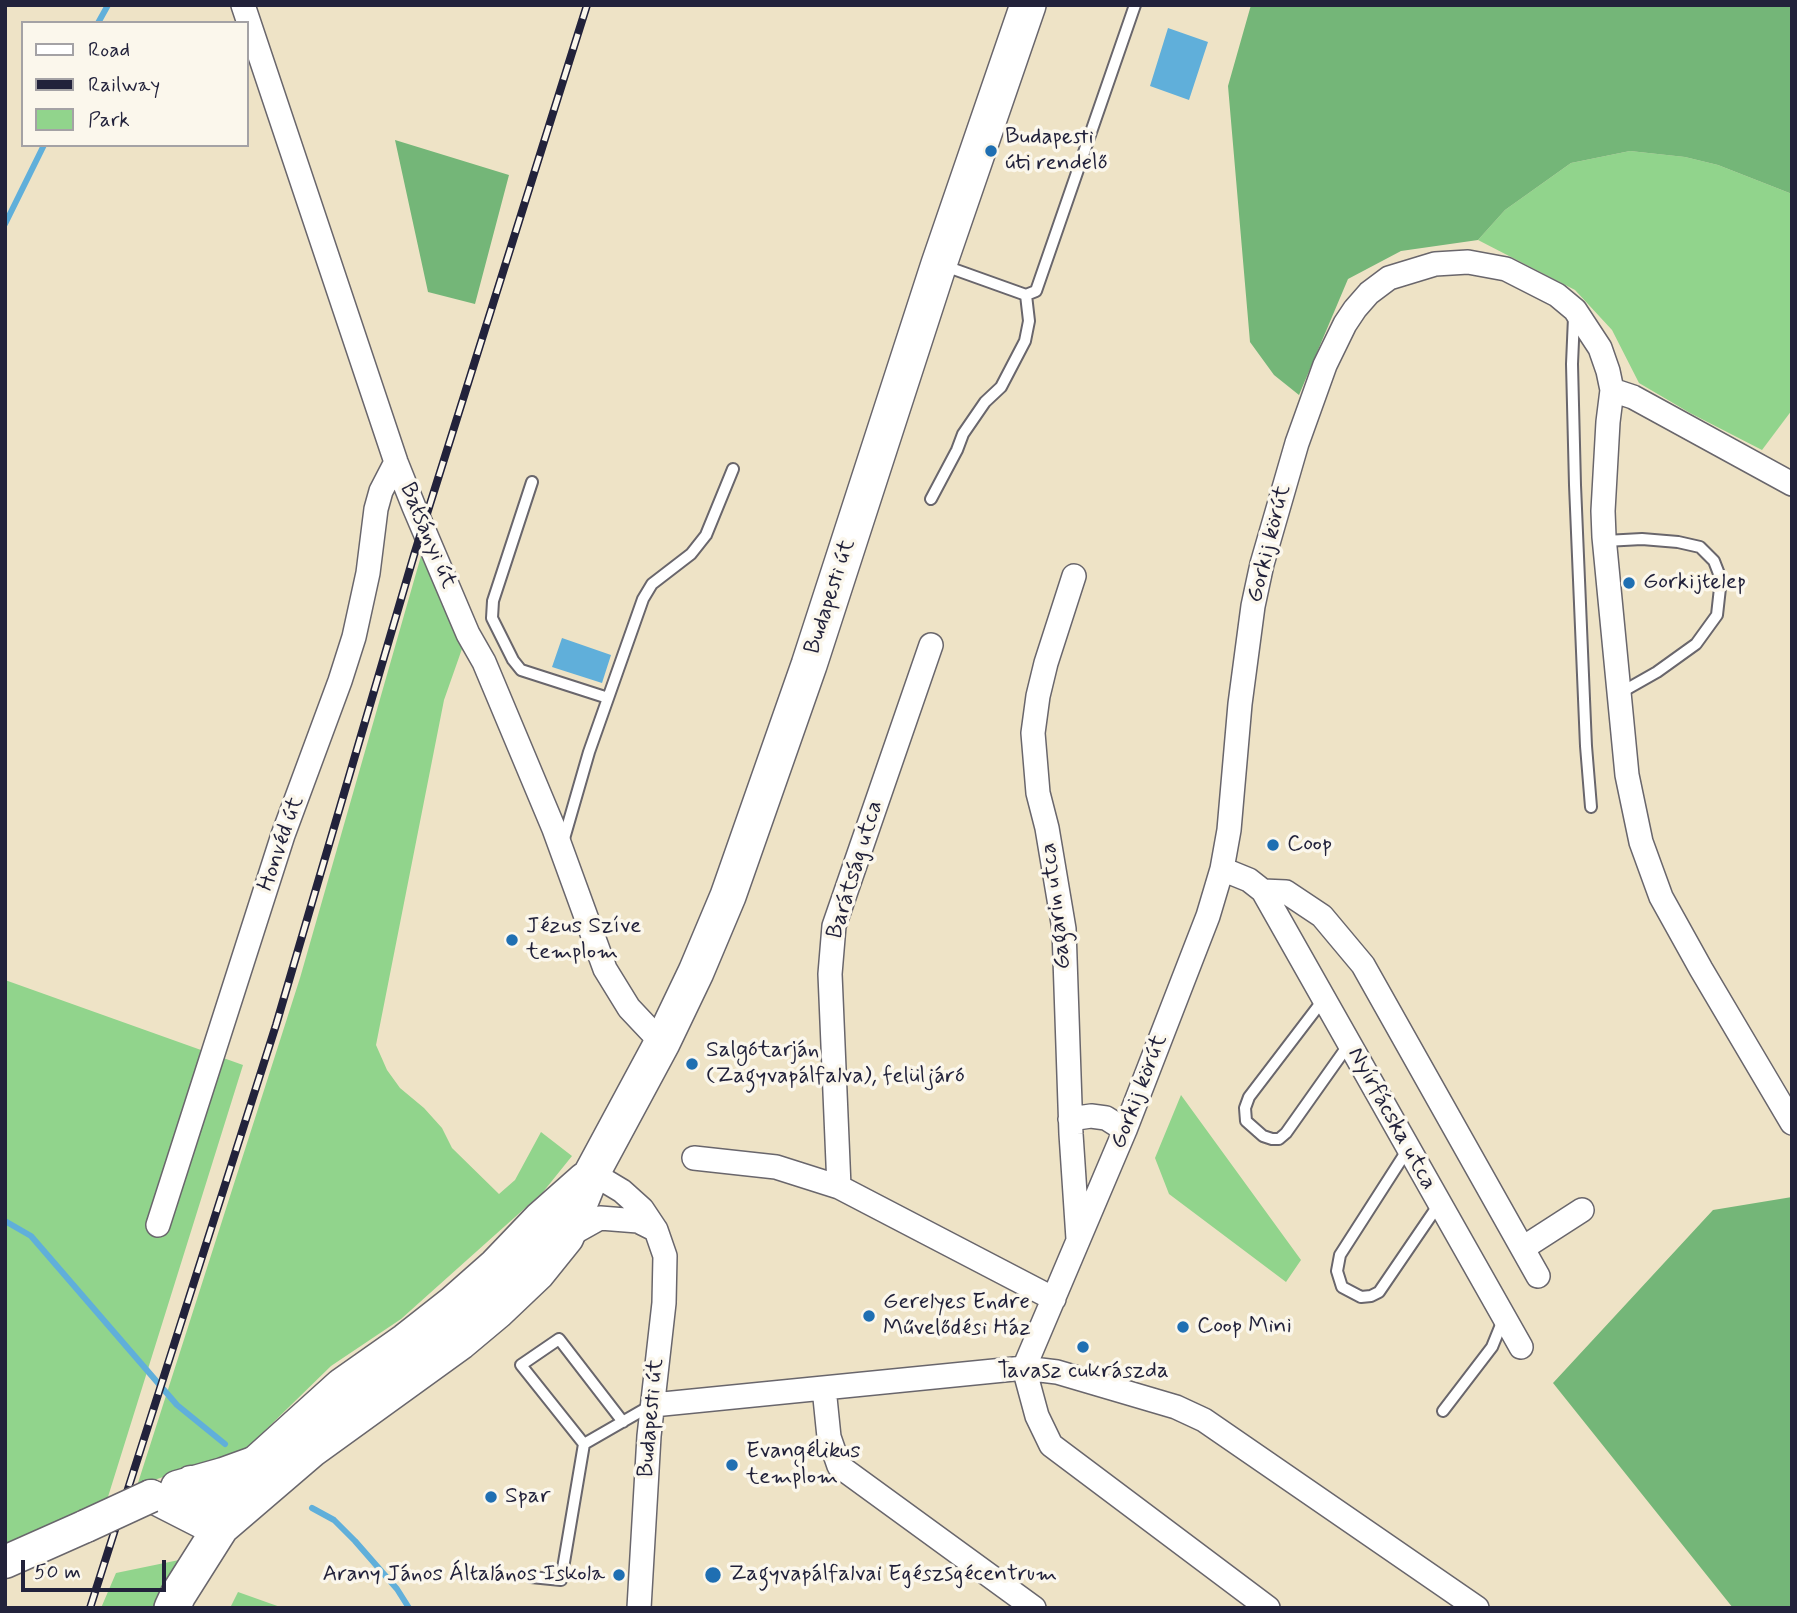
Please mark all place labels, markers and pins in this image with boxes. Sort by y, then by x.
place label: Budapesti úti rendelő [1005,124,1108,178]
marker: Budapesti úti rendelő [983,143,999,159]
place label: Gorkijtelep [1643,569,1746,597]
marker: Gorkijtelep [1621,575,1637,591]
place label: Coop [1287,831,1332,859]
marker: Coop [1265,837,1281,853]
place label: Jézus Szíve templom [526,913,641,967]
marker: Jézus Szíve templom [504,932,520,948]
place label: Salgótarján (Zagyvapálfalva), felüljáró [706,1037,965,1091]
marker: Salgótarján (Zagyvapálfalva), felüljáró [684,1056,700,1072]
place label: Gerelyes Endre Művelődési Ház [883,1289,1031,1343]
marker: Gerelyes Endre Művelődési Ház [861,1308,877,1324]
place label: Coop Mini [1197,1313,1292,1341]
marker: Coop Mini [1175,1319,1191,1335]
marker: Tavasz cukrászda [1075,1339,1091,1355]
place label: Tavasz cukrászda [997,1358,1169,1386]
place label: Evangélikus templom [746,1438,861,1492]
marker: Evangélikus templom [724,1457,740,1473]
place label: Spar [505,1483,550,1511]
marker: Spar [483,1489,499,1505]
place label: Arany János Általános Iskola [322,1561,605,1589]
place label: Zagyvapálfalvai Egészsgécentrum [729,1561,1057,1589]
marker: Zagyvapálfalvai Egészsgécentrum [703,1565,723,1585]
marker: Arany János Általános Iskola [611,1567,627,1583]

